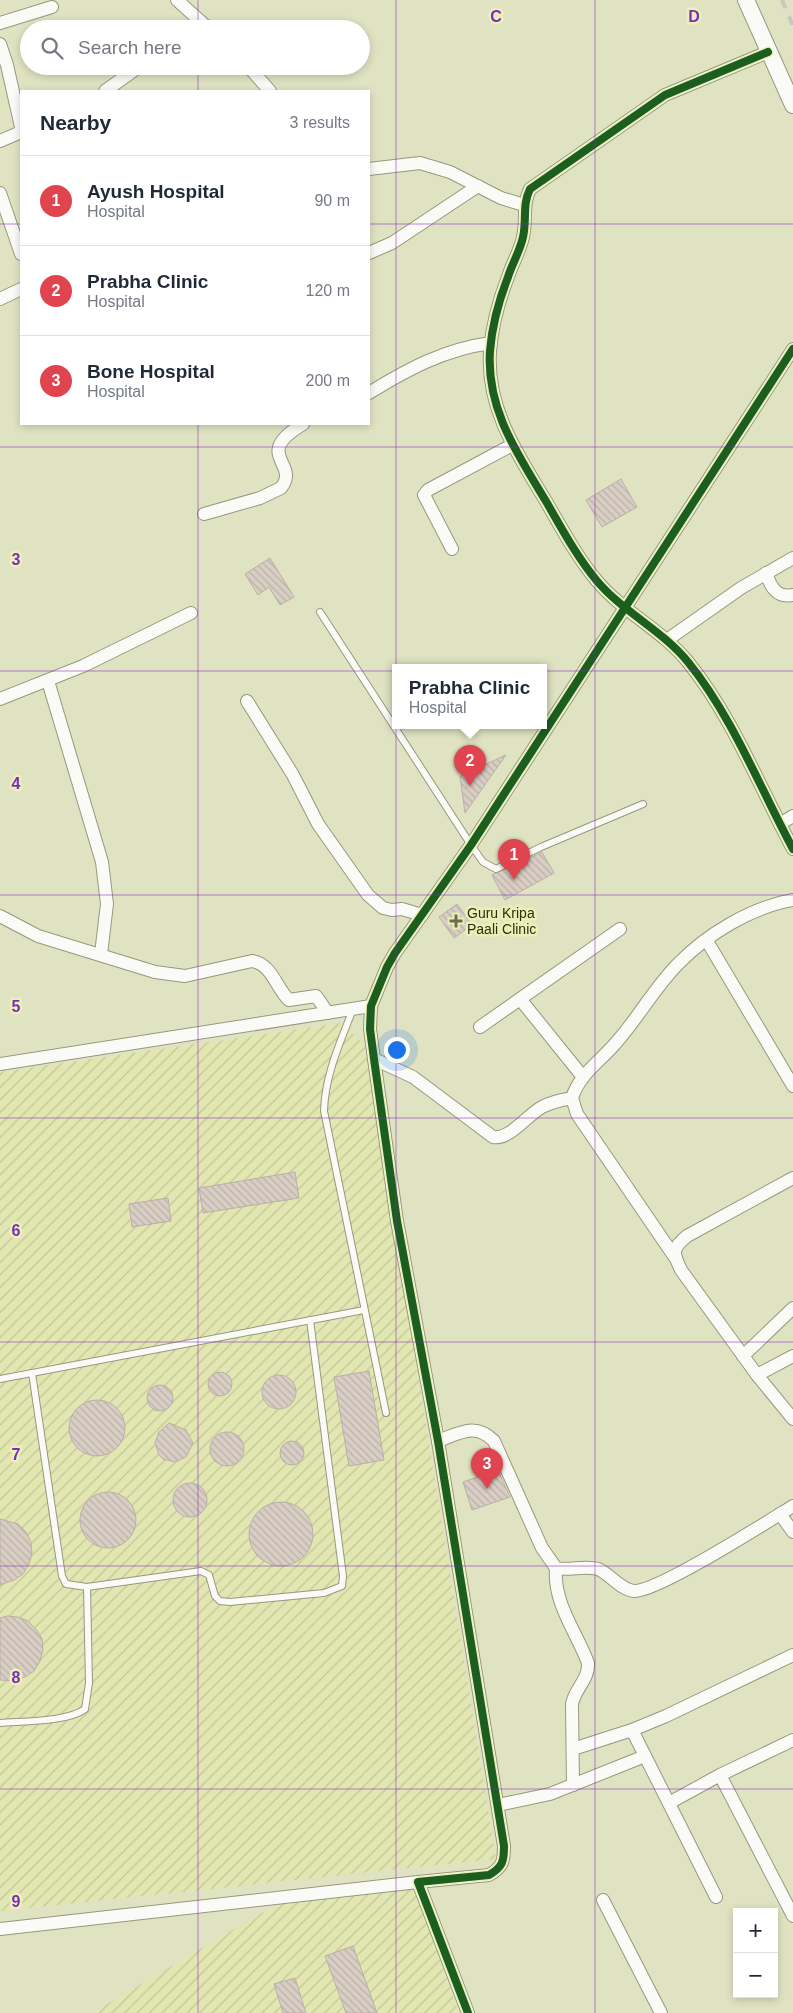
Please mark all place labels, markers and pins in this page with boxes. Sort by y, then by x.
pin: 2 [454,745,486,786]
pin: 1 [498,839,530,880]
place label: Guru Kripa Paali Clinic [467,905,536,937]
marker: Guru Kripa Paali Clinic [449,914,463,928]
pin: 3 [471,1448,503,1489]

